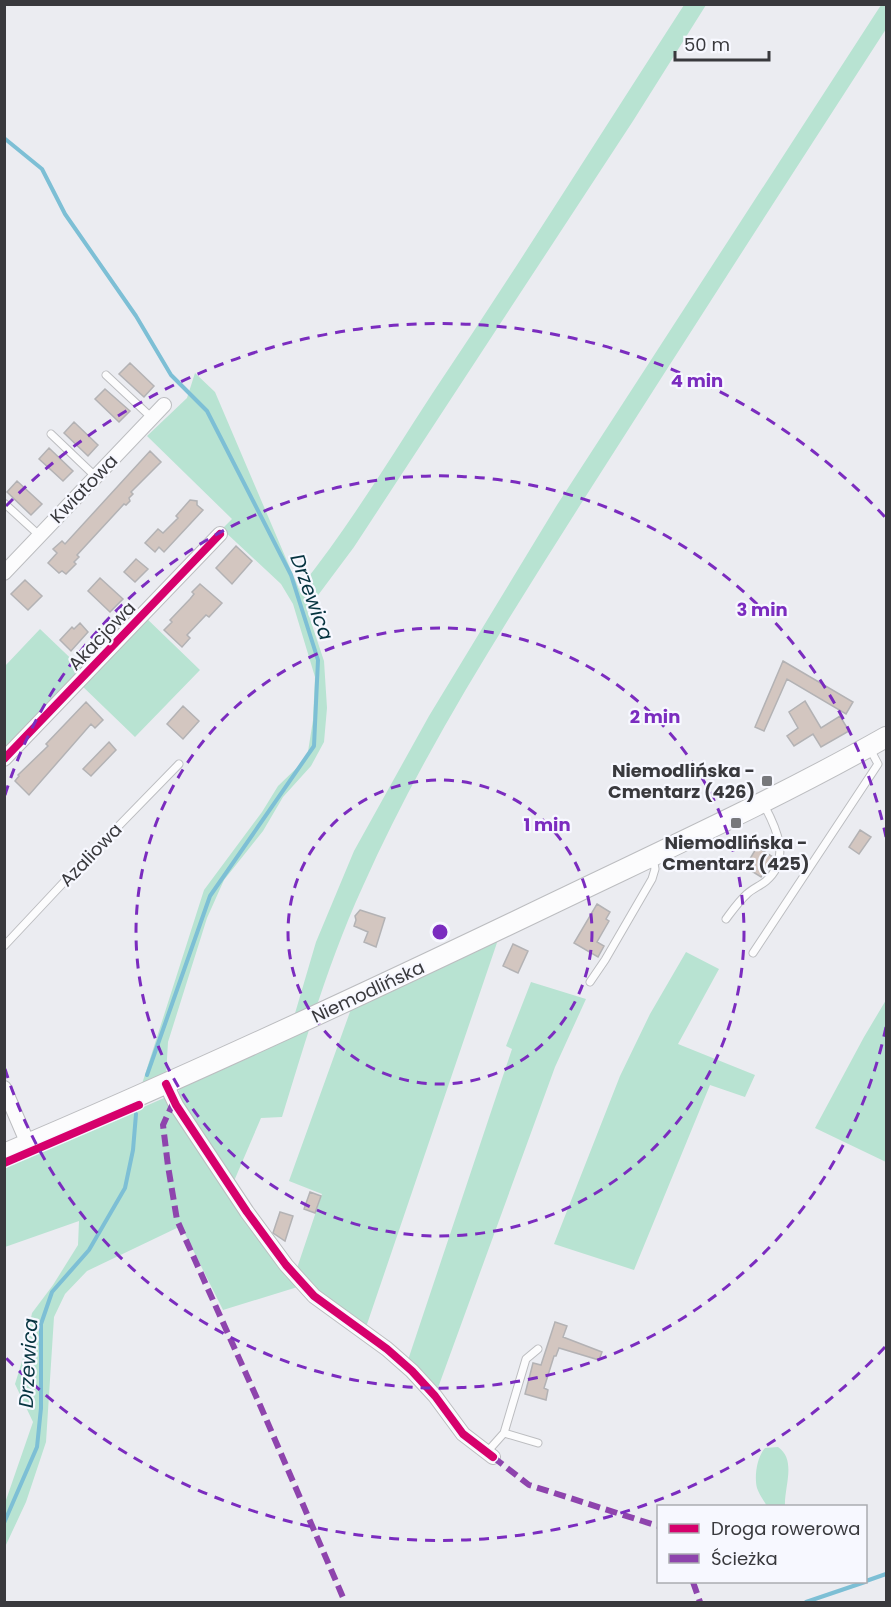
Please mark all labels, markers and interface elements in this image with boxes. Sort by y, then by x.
scale bar [675,24,770,62]
text: 50 m [684,32,730,57]
text: 4 min [671,368,723,393]
street label: Kwiatowa [44,449,123,529]
water label: Drzewica [283,550,341,644]
street label: Akacjowa [62,596,141,676]
text: 3 min [736,597,788,622]
text: 2 min [630,704,680,729]
place label: Niemodlińska - Cmentarz (426) [608,758,755,804]
marker: Niemodlińska - Cmentarz (426) [760,774,774,788]
text: 1 min [523,812,571,837]
marker: Niemodlińska - Cmentarz (425) [729,816,743,830]
street label: Azaliowa [54,817,127,892]
place label: Niemodlińska - Cmentarz (425) [662,830,810,876]
centre of rings [430,922,450,942]
street label: Niemodlińska [307,955,428,1029]
water label: Drzewica [12,1317,44,1409]
legend [657,1505,867,1583]
text: Droga rowerowa [711,1516,860,1541]
text: Ścieżka [711,1546,778,1571]

